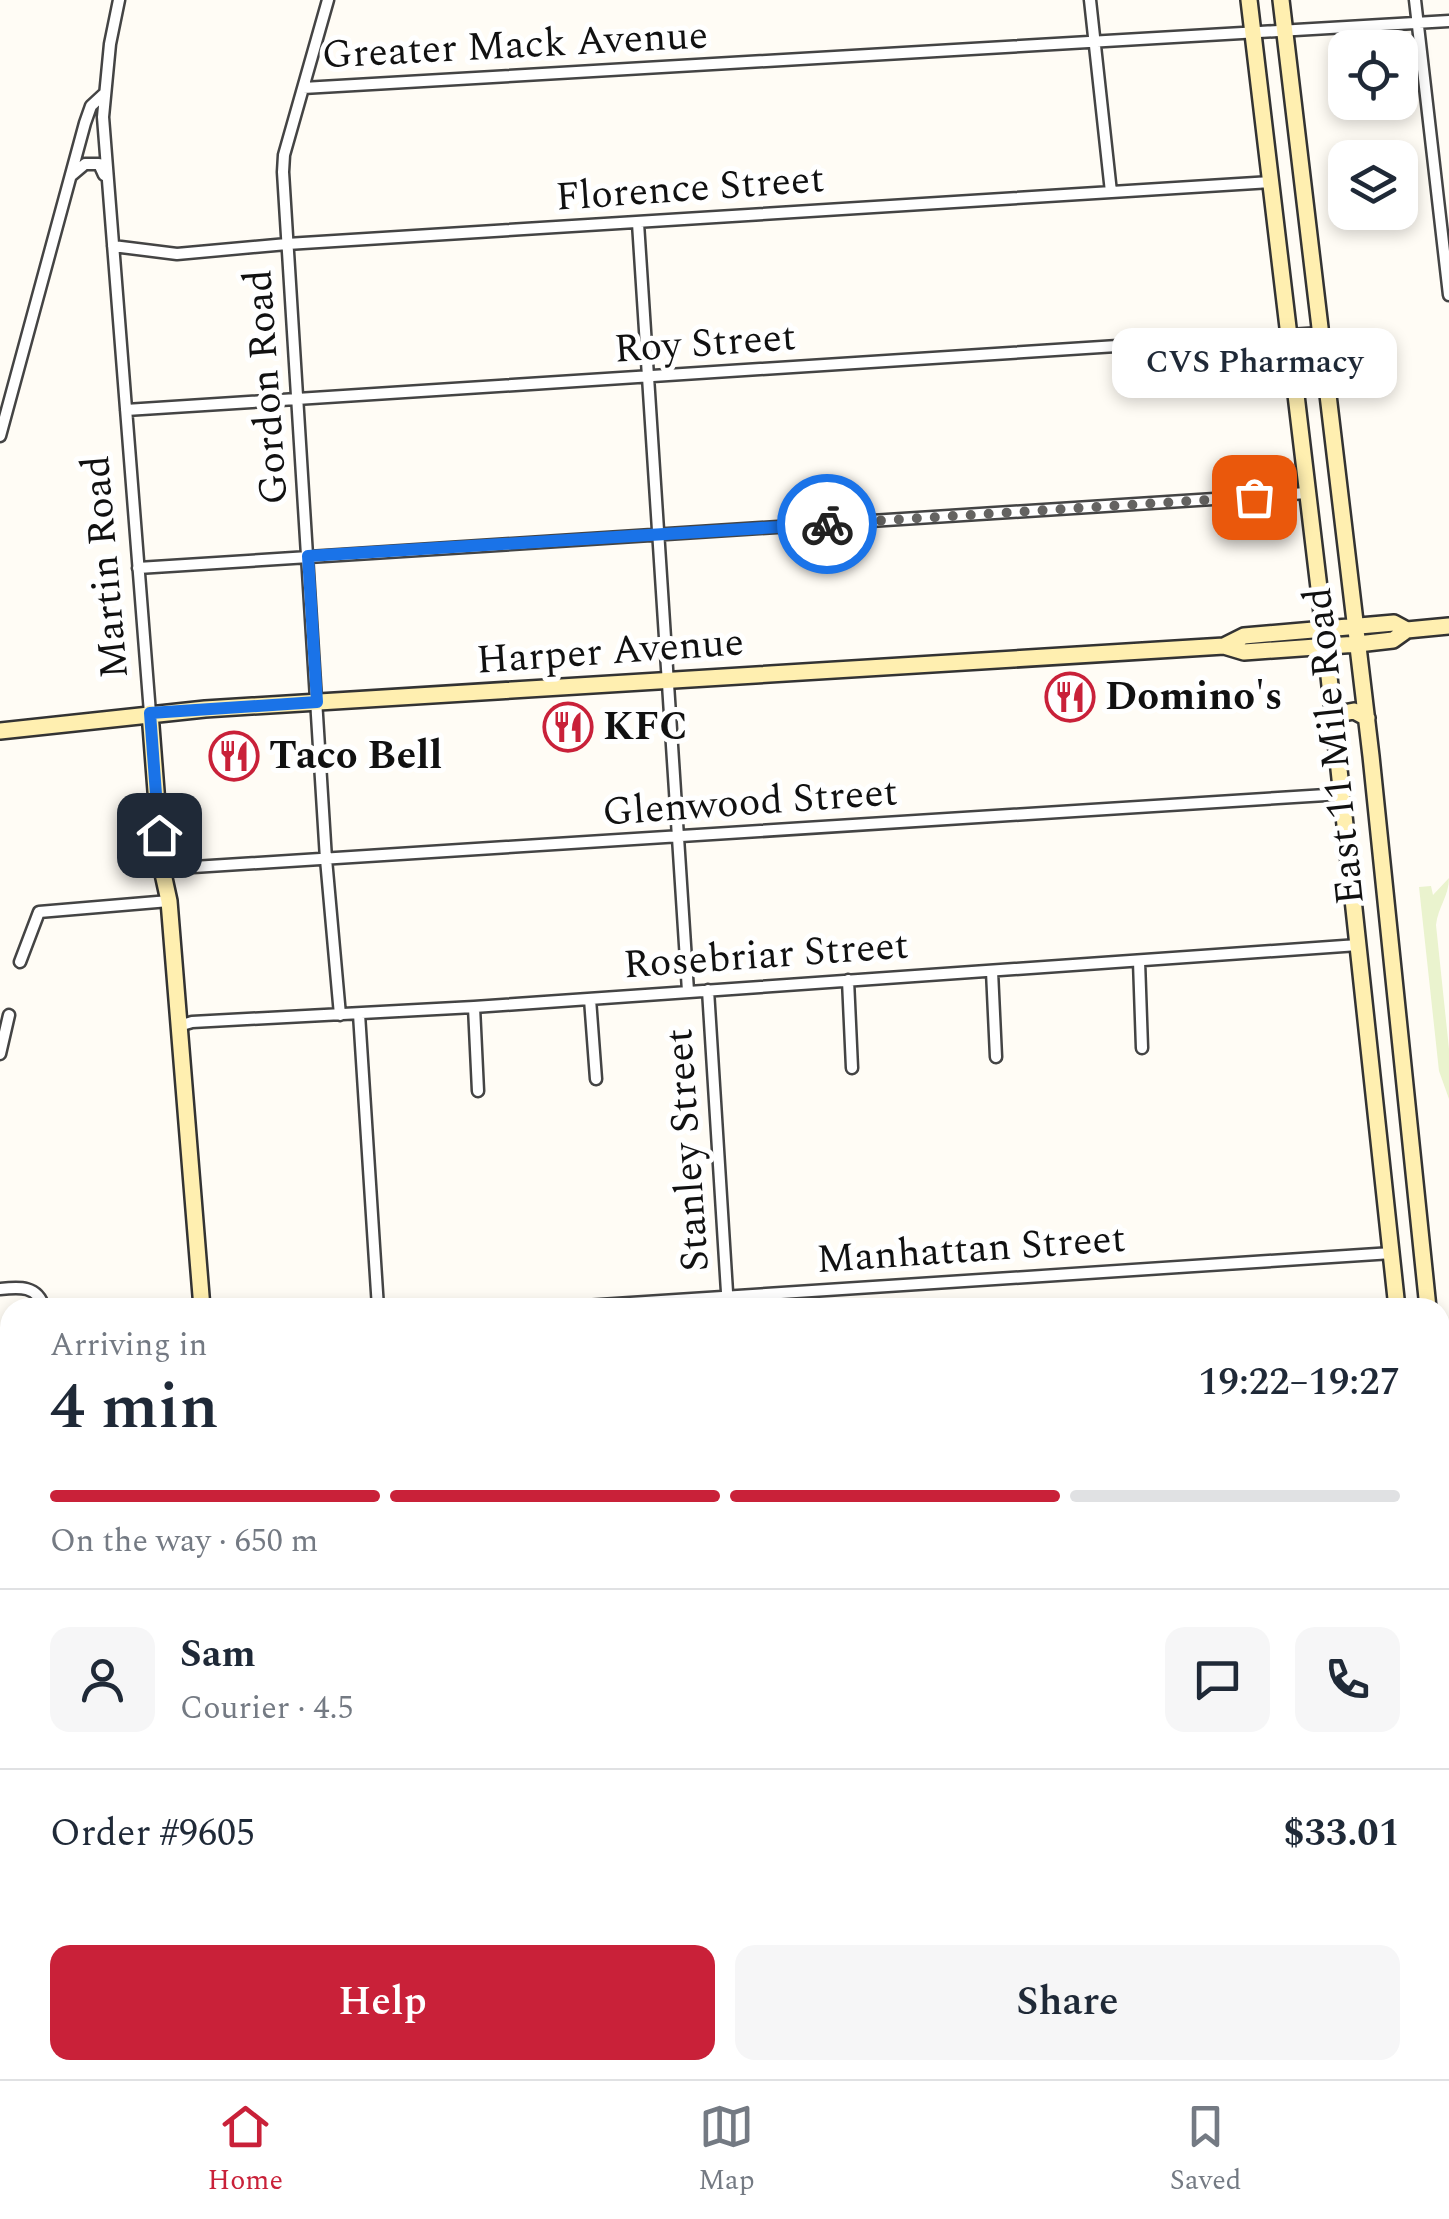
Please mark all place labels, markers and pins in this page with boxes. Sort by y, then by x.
callout: CVS Pharmacy [1112,327,1396,397]
pin [1212,455,1297,540]
place label: Domino's [1105,667,1283,728]
restaurant icon: Domino's [1044,671,1096,723]
place label: KFC [603,697,688,758]
restaurant icon: KFC [542,701,594,753]
place label: Taco Bell [269,726,442,787]
restaurant icon: Taco Bell [208,730,260,782]
pin [117,793,202,878]

